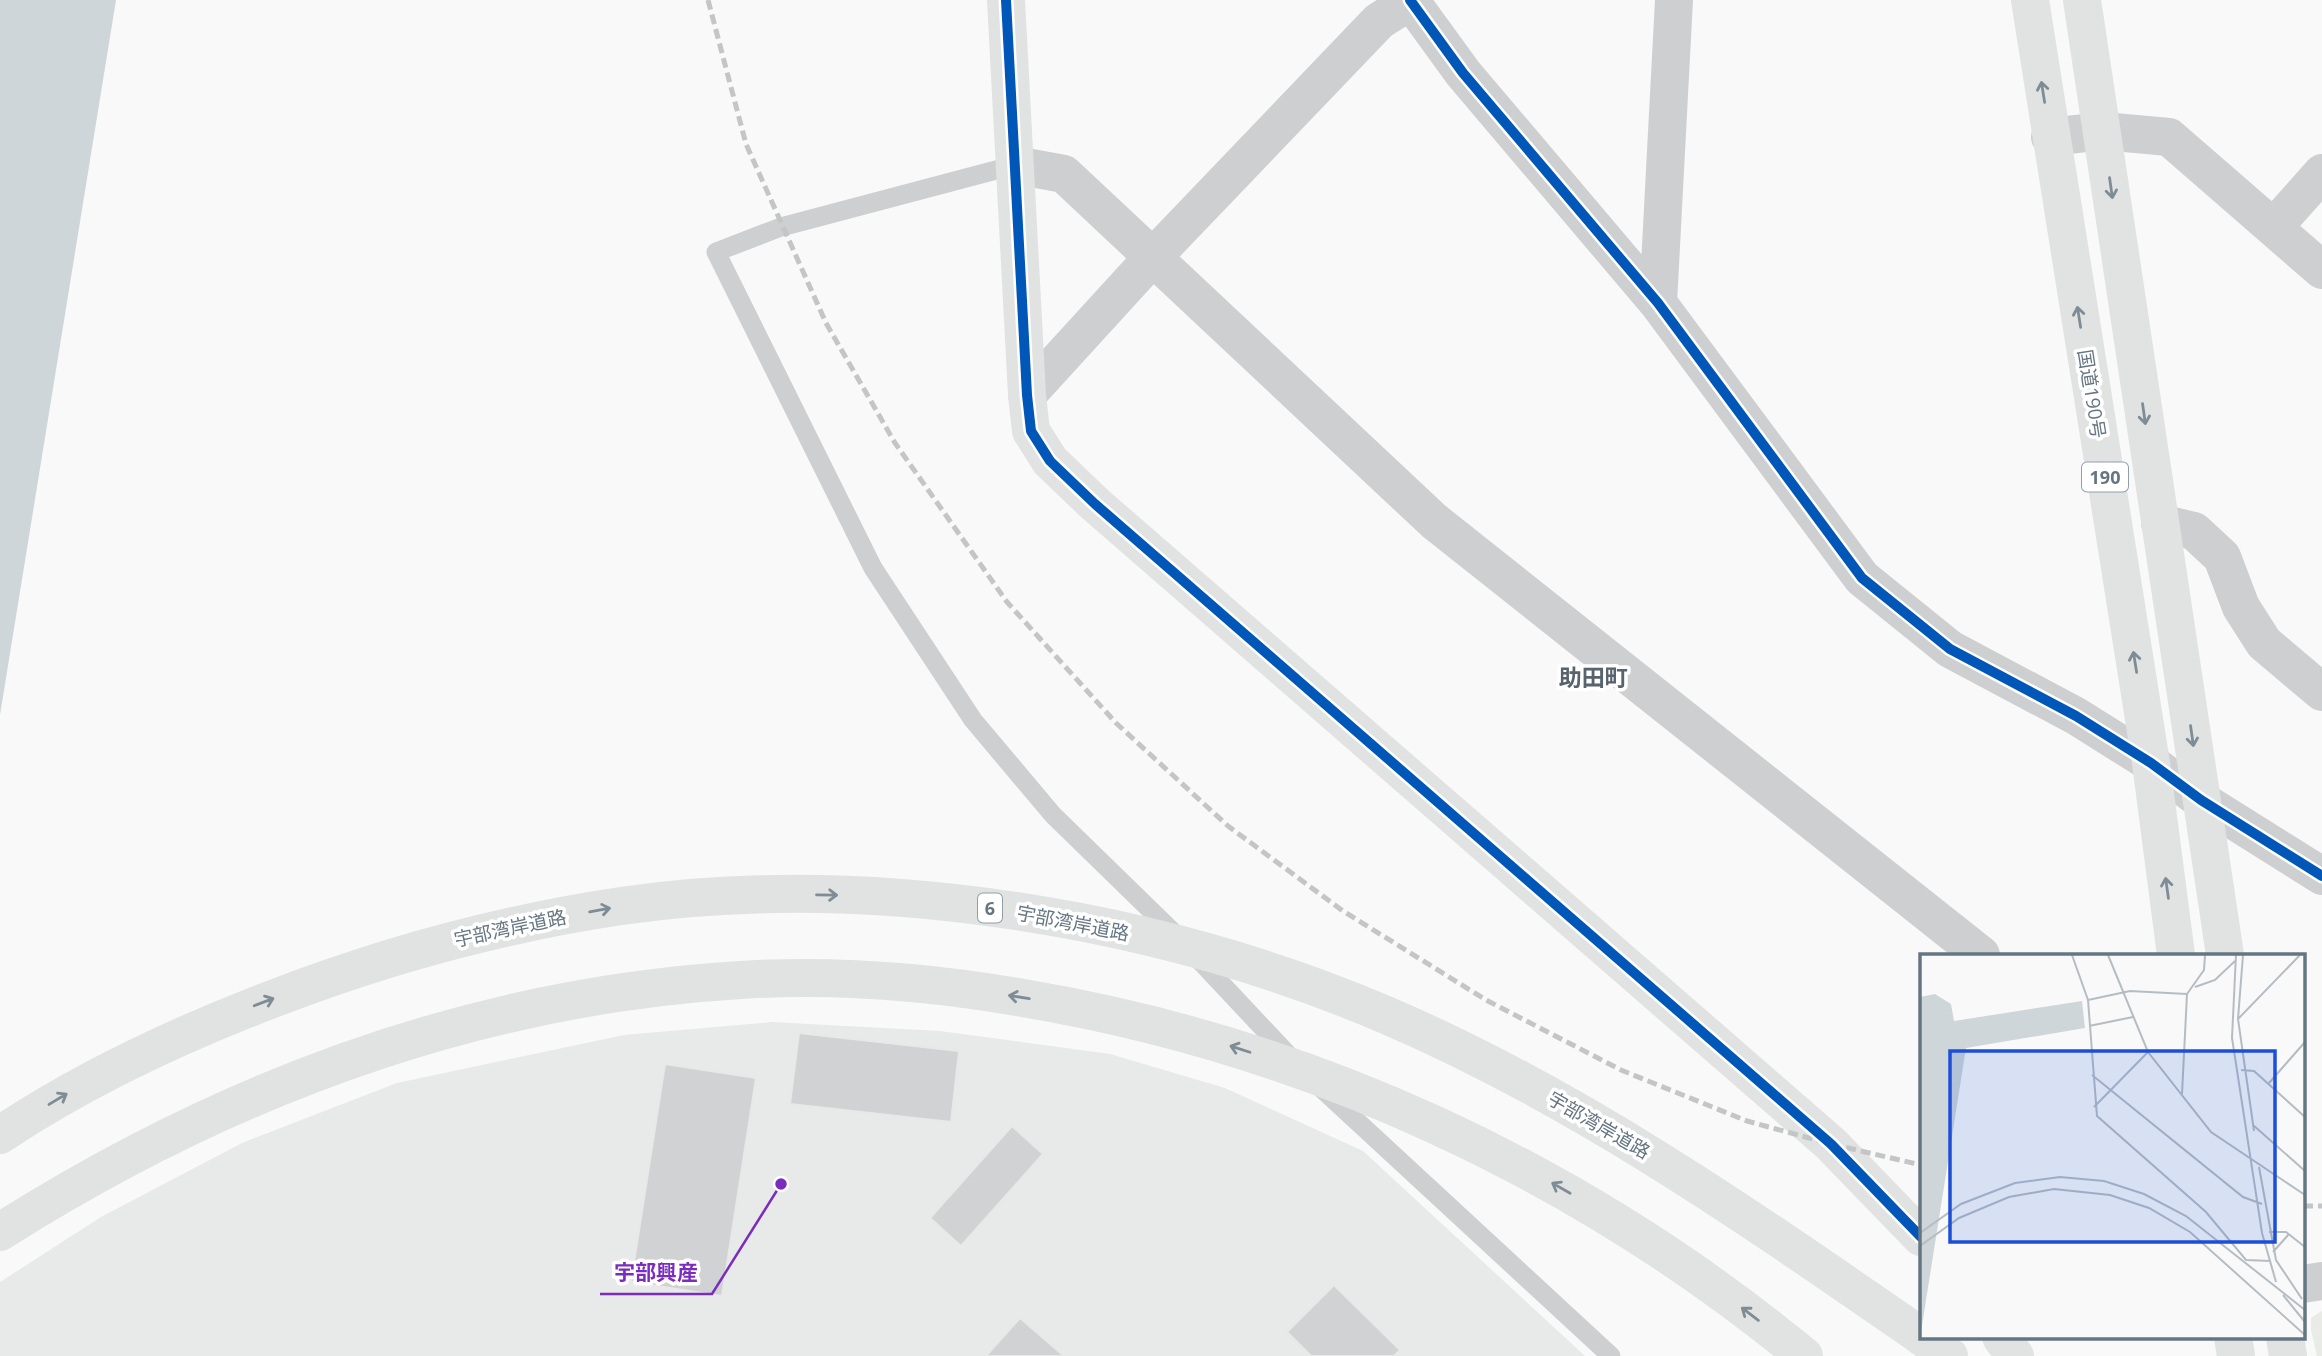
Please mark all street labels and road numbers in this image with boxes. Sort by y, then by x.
street label: 国道190号 [2072,348,2112,440]
road number: 190 [2082,462,2128,491]
road number: 6 [978,894,1002,923]
street label: 宇部湾岸道路 [1015,899,1131,947]
street label: 宇部湾岸道路 [452,903,568,953]
street label: 宇部湾岸道路 [1543,1085,1655,1165]

